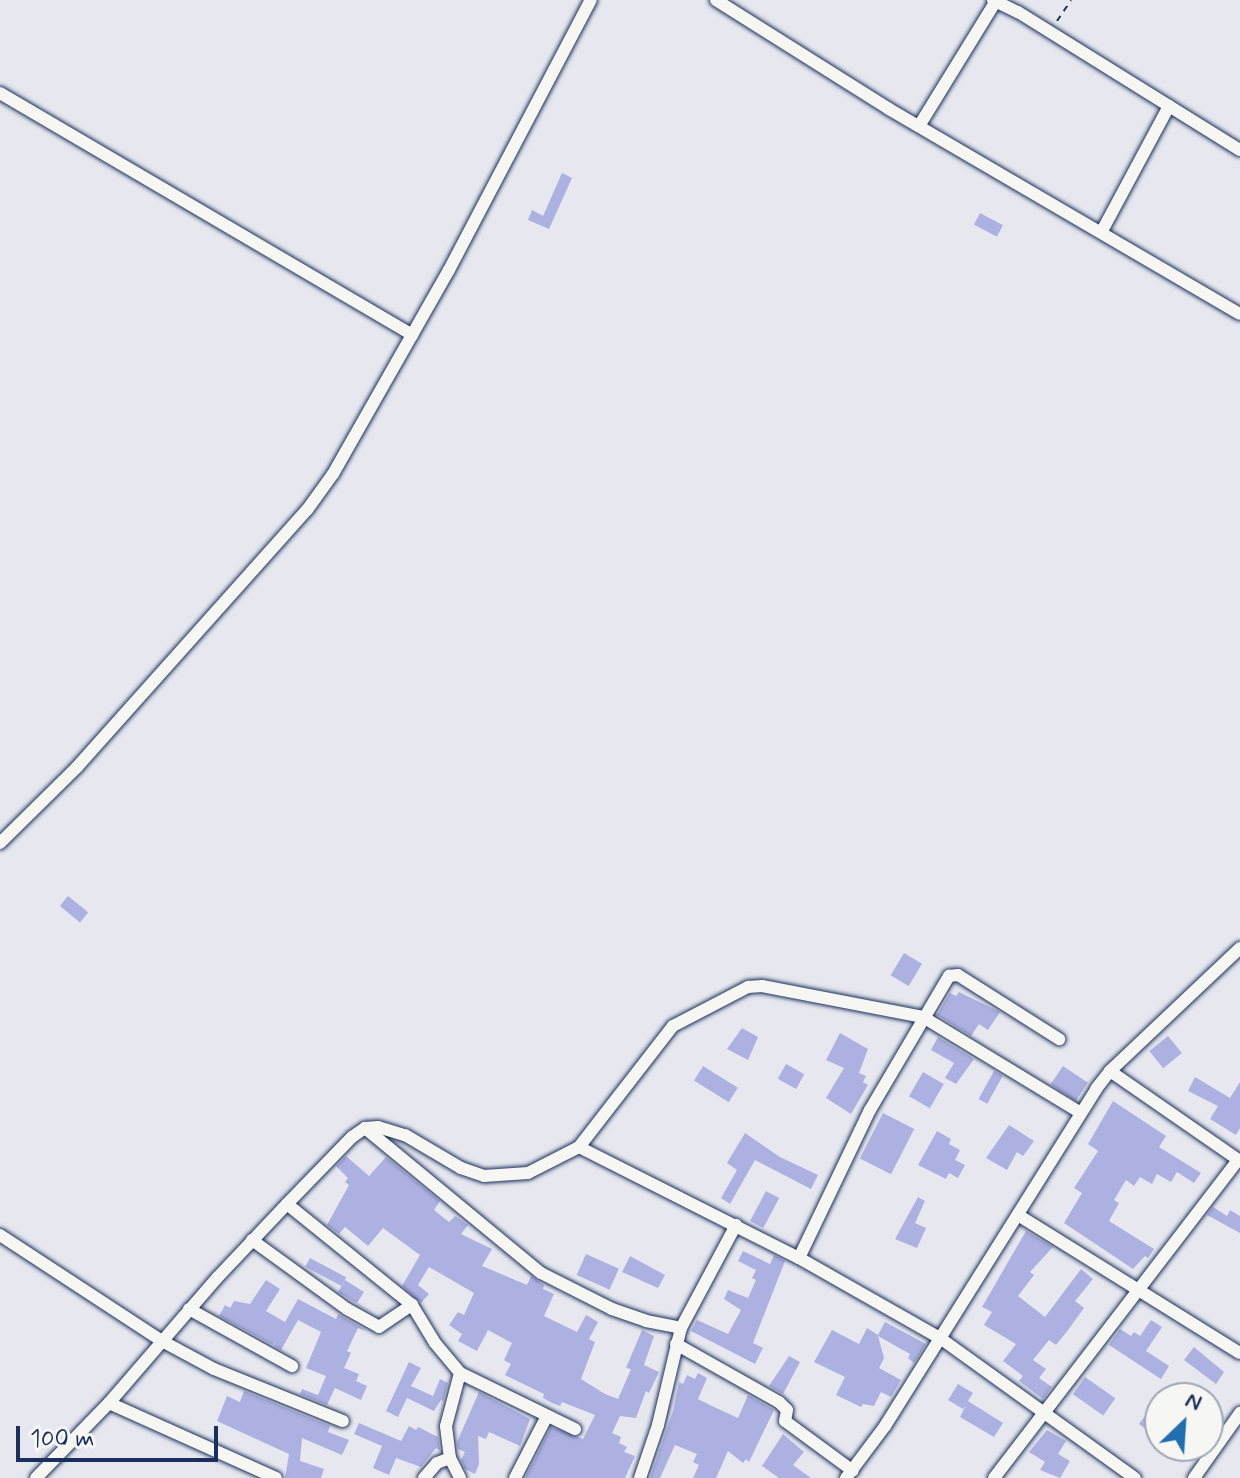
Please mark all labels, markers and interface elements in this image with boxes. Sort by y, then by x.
north arrow [1144,1382,1224,1462]
text: N [1181,1386,1206,1418]
scale bar [20,1410,222,1460]
text: 100 m [30,1424,94,1455]

